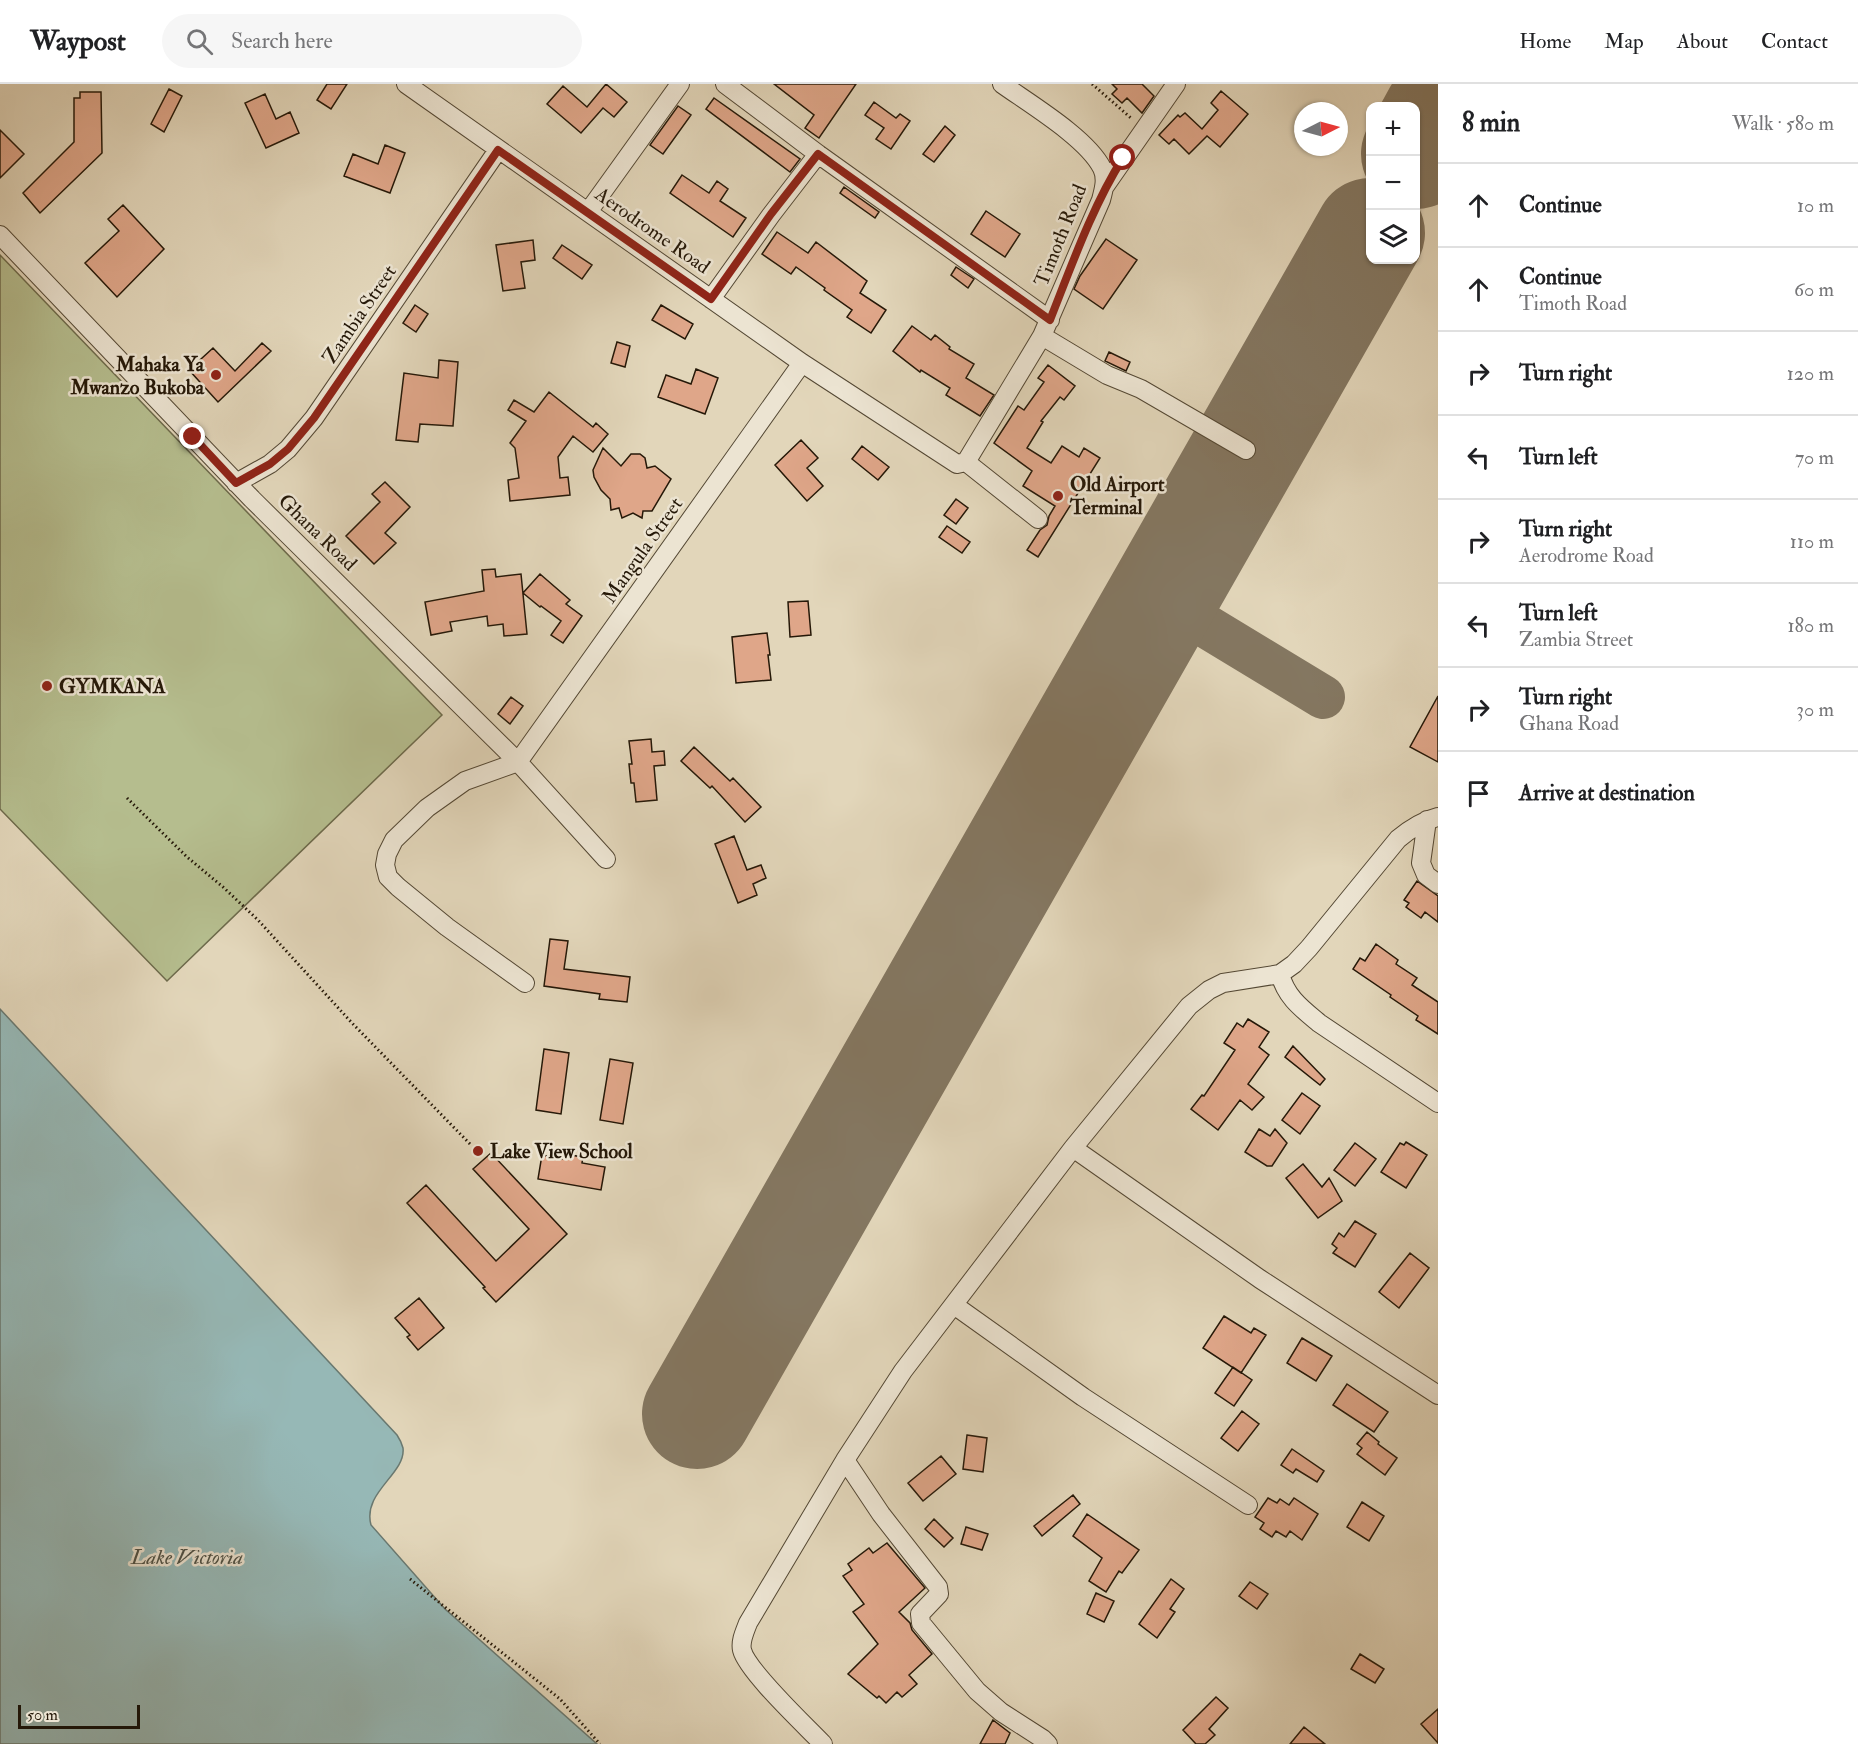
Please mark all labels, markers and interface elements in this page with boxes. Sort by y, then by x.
search box [162,14,582,68]
text: Waypost [30,24,126,59]
icon: search [183,25,216,58]
text: Search here [231,27,333,55]
text: Home [1519,28,1571,55]
text: Map [1604,28,1644,55]
text: About [1677,28,1728,55]
text: Contact [1761,28,1828,55]
north arrow [1294,102,1348,156]
map controls [1366,102,1420,264]
button: + [1366,102,1420,156]
text: 8 min [1462,107,1520,139]
text: Walk · 580 m [1732,111,1834,136]
route start [1109,144,1135,170]
button: − [1366,156,1420,210]
street label: Timoth Road [1029,180,1092,290]
street label: Aerodrome Road [590,181,715,279]
icon: ahead [1462,189,1495,222]
text: Continue [1519,191,1602,219]
text: 10 m [1797,193,1834,218]
button: layers [1366,210,1420,264]
street label: Zambia Street [317,259,402,369]
text: Continue [1519,263,1602,291]
icon: ahead [1462,273,1495,306]
text: 60 m [1794,277,1834,302]
text: Timoth Road [1519,291,1627,316]
place label: Mahaka Ya Mwanzo Bukoba [69,352,205,400]
icon: right [1462,357,1495,390]
text: Turn right [1519,359,1612,387]
text: 120 m [1787,361,1834,386]
marker: Mahaka Ya Mwanzo Bukoba [209,368,223,382]
route end [179,423,205,449]
icon: left [1462,441,1495,474]
text: Turn left [1519,443,1598,471]
text: 70 m [1795,445,1834,470]
place label: Old Airport Terminal [1069,472,1165,520]
street label: Ghana Road [273,489,362,576]
marker: Old Airport Terminal [1051,489,1065,503]
street label: Mangula Street [597,492,688,608]
text: Turn right [1519,515,1612,543]
icon: right [1462,525,1495,558]
text: 110 m [1790,529,1834,554]
text: Aerodrome Road [1519,543,1654,568]
text: Turn left [1519,599,1598,627]
icon: left [1462,609,1495,642]
text: 180 m [1787,613,1834,638]
text: Zambia Street [1519,627,1633,652]
place label: GYMKANA [59,674,166,699]
marker: GYMKANA [40,679,54,693]
text: Turn right [1519,683,1612,711]
icon: right [1462,693,1495,726]
text: 30 m [1796,697,1834,722]
text: Ghana Road [1519,711,1619,736]
icon: arrive [1462,777,1495,810]
text: Arrive at destination [1519,779,1695,807]
place label: Lake View School [490,1139,634,1164]
marker: Lake View School [471,1144,485,1158]
water label: Lake Victoria [130,1544,243,1571]
scale bar [18,1702,140,1730]
text: 50 m [27,1705,58,1725]

